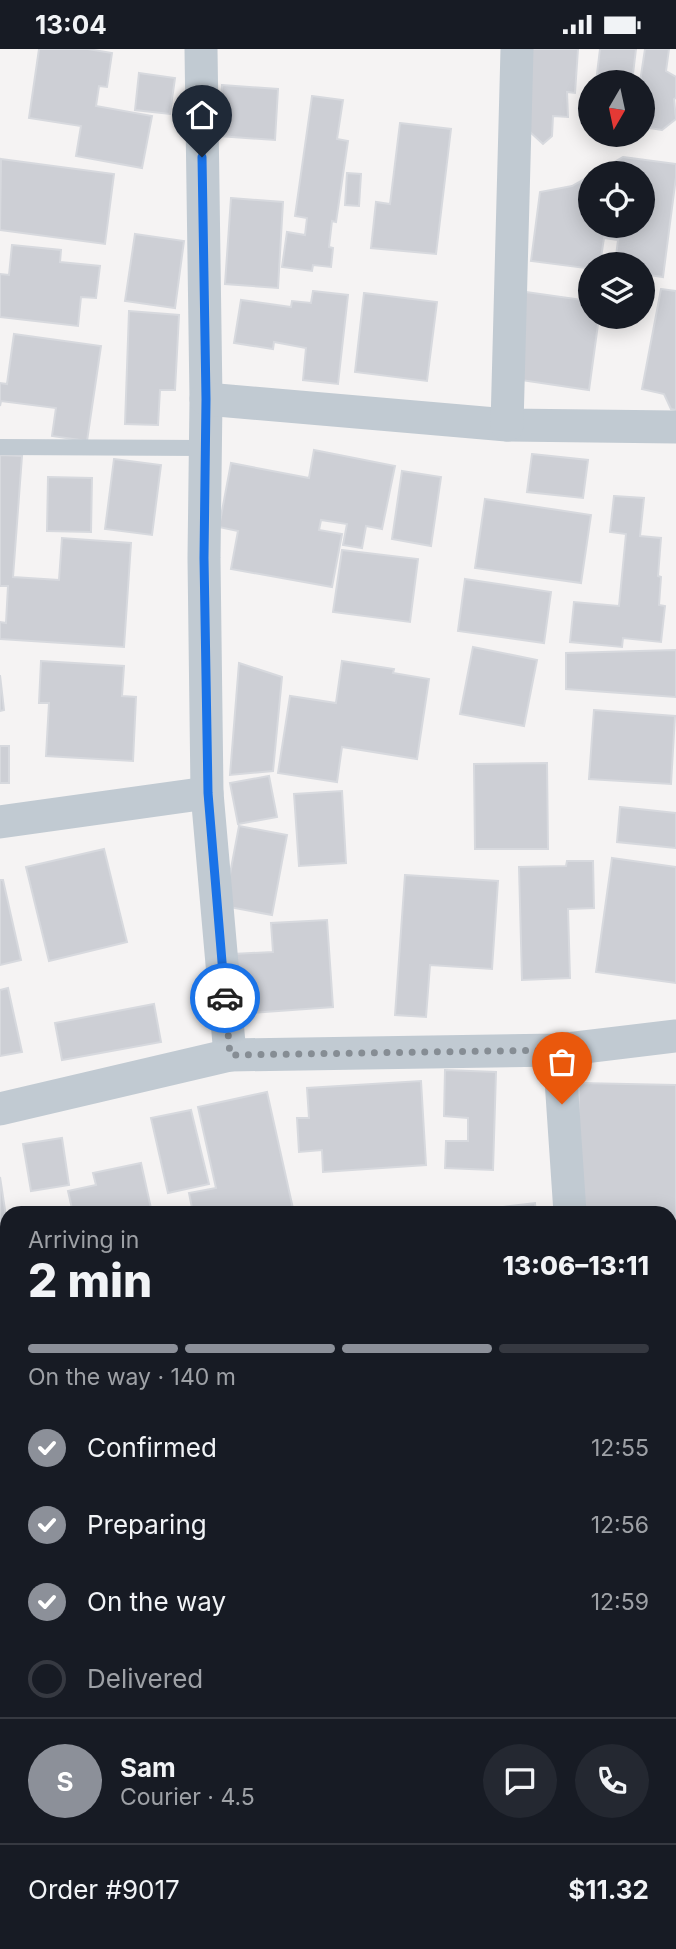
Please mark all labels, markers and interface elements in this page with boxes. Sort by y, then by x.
text: 13:04 [35,9,107,40]
north arrow [578,70,654,147]
map controls [578,70,655,329]
pin [172,85,232,157]
icon: home [183,96,221,134]
button: locate [578,161,655,238]
button: layers [578,252,655,329]
courier [190,963,260,1033]
icon: car [206,979,244,1017]
pin [532,1032,592,1104]
icon: bag [543,1043,581,1081]
text: Arriving in [28,1226,139,1254]
text: 13:06–13:11 [502,1250,649,1281]
text: 2 min [28,1252,152,1308]
text: On the way · 140 m [28,1363,236,1391]
icon: check [28,1429,66,1467]
text: Confirmed [87,1432,217,1463]
text: 12:55 [591,1434,649,1462]
icon: check [28,1506,66,1544]
text: Preparing [87,1509,207,1540]
text: 12:56 [591,1511,649,1539]
icon: check [28,1583,66,1621]
text: On the way [87,1586,226,1617]
text: 12:59 [591,1588,649,1616]
text: Delivered [87,1663,203,1694]
button: chat [483,1744,557,1818]
button: phone [575,1744,649,1818]
text: Sam [120,1752,176,1783]
text: S [56,1766,74,1797]
text: Courier · 4.5 [120,1783,255,1811]
text: Order #9017 [28,1874,180,1905]
text: $11.32 [568,1874,649,1905]

